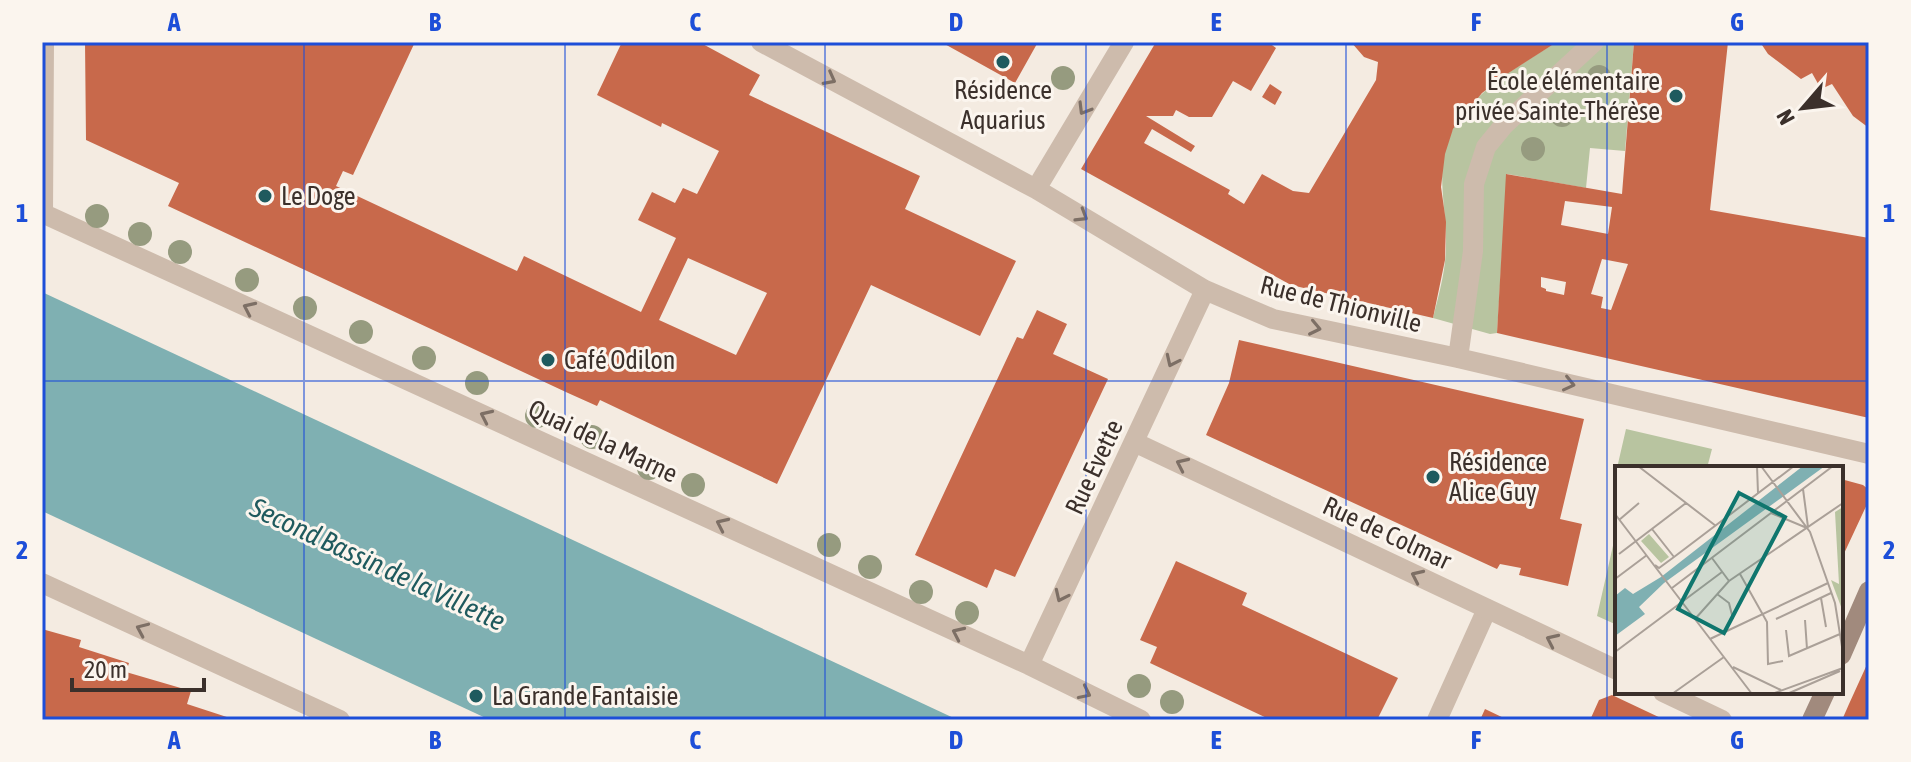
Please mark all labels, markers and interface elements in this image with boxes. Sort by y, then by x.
text: A [167,7,181,37]
text: B [429,7,442,37]
text: C [689,7,701,37]
text: D [949,7,963,37]
text: E [1210,7,1222,37]
text: F [1471,7,1482,37]
text: G [1730,7,1744,37]
marker: Résidence Aquarius [994,53,1012,71]
place label: École élémentaire privée Sainte-Thérèse [1455,66,1660,126]
north arrow [1763,68,1843,148]
one-way arrow [821,69,836,84]
place label: Résidence Aquarius [954,75,1052,135]
marker: École élémentaire privée Sainte-Thérèse [1667,87,1685,105]
one-way arrow [1078,100,1094,115]
text: N [1771,106,1800,129]
place label: Le Doge [281,181,356,211]
marker: Le Doge [256,187,274,205]
text: 1 [16,198,28,228]
text: 1 [1883,198,1895,228]
one-way arrow [1073,206,1088,222]
street label: Rue de Thionville [1257,269,1425,339]
one-way arrow [243,302,258,318]
one-way arrow [1308,319,1321,336]
place label: Café Odilon [564,345,675,375]
marker: Café Odilon [539,351,557,369]
one-way arrow [1166,353,1182,367]
one-way arrow [1561,375,1575,392]
street label: Quai de la Marne [524,393,682,489]
one-way arrow [479,410,494,426]
street label: Rue Evette [1059,415,1129,519]
place label: Résidence Alice Guy [1449,447,1547,507]
one-way arrow [1175,458,1190,474]
inset map [1615,466,1843,694]
marker: Résidence Alice Guy [1424,468,1442,486]
water label: Second Bassin de la Villette [245,490,511,637]
street label: Rue de Colmar [1318,490,1456,576]
one-way arrow [716,518,730,534]
text: 2 [16,535,28,565]
text: 2 [1883,535,1895,565]
one-way arrow [1410,570,1425,586]
one-way arrow [1055,588,1071,603]
one-way arrow [136,622,150,638]
one-way arrow [952,626,967,642]
one-way arrow [1546,634,1560,650]
scale bar [72,642,204,692]
text: 20 m [84,656,127,683]
place label: La Grande Fantaisie [492,681,678,711]
one-way arrow [1076,683,1091,699]
marker: La Grande Fantaisie [467,687,485,705]
text: A [167,725,181,755]
text: B [429,725,442,755]
text: C [689,725,701,755]
text: D [949,725,963,755]
text: E [1210,725,1222,755]
text: F [1471,725,1482,755]
text: G [1730,725,1744,755]

